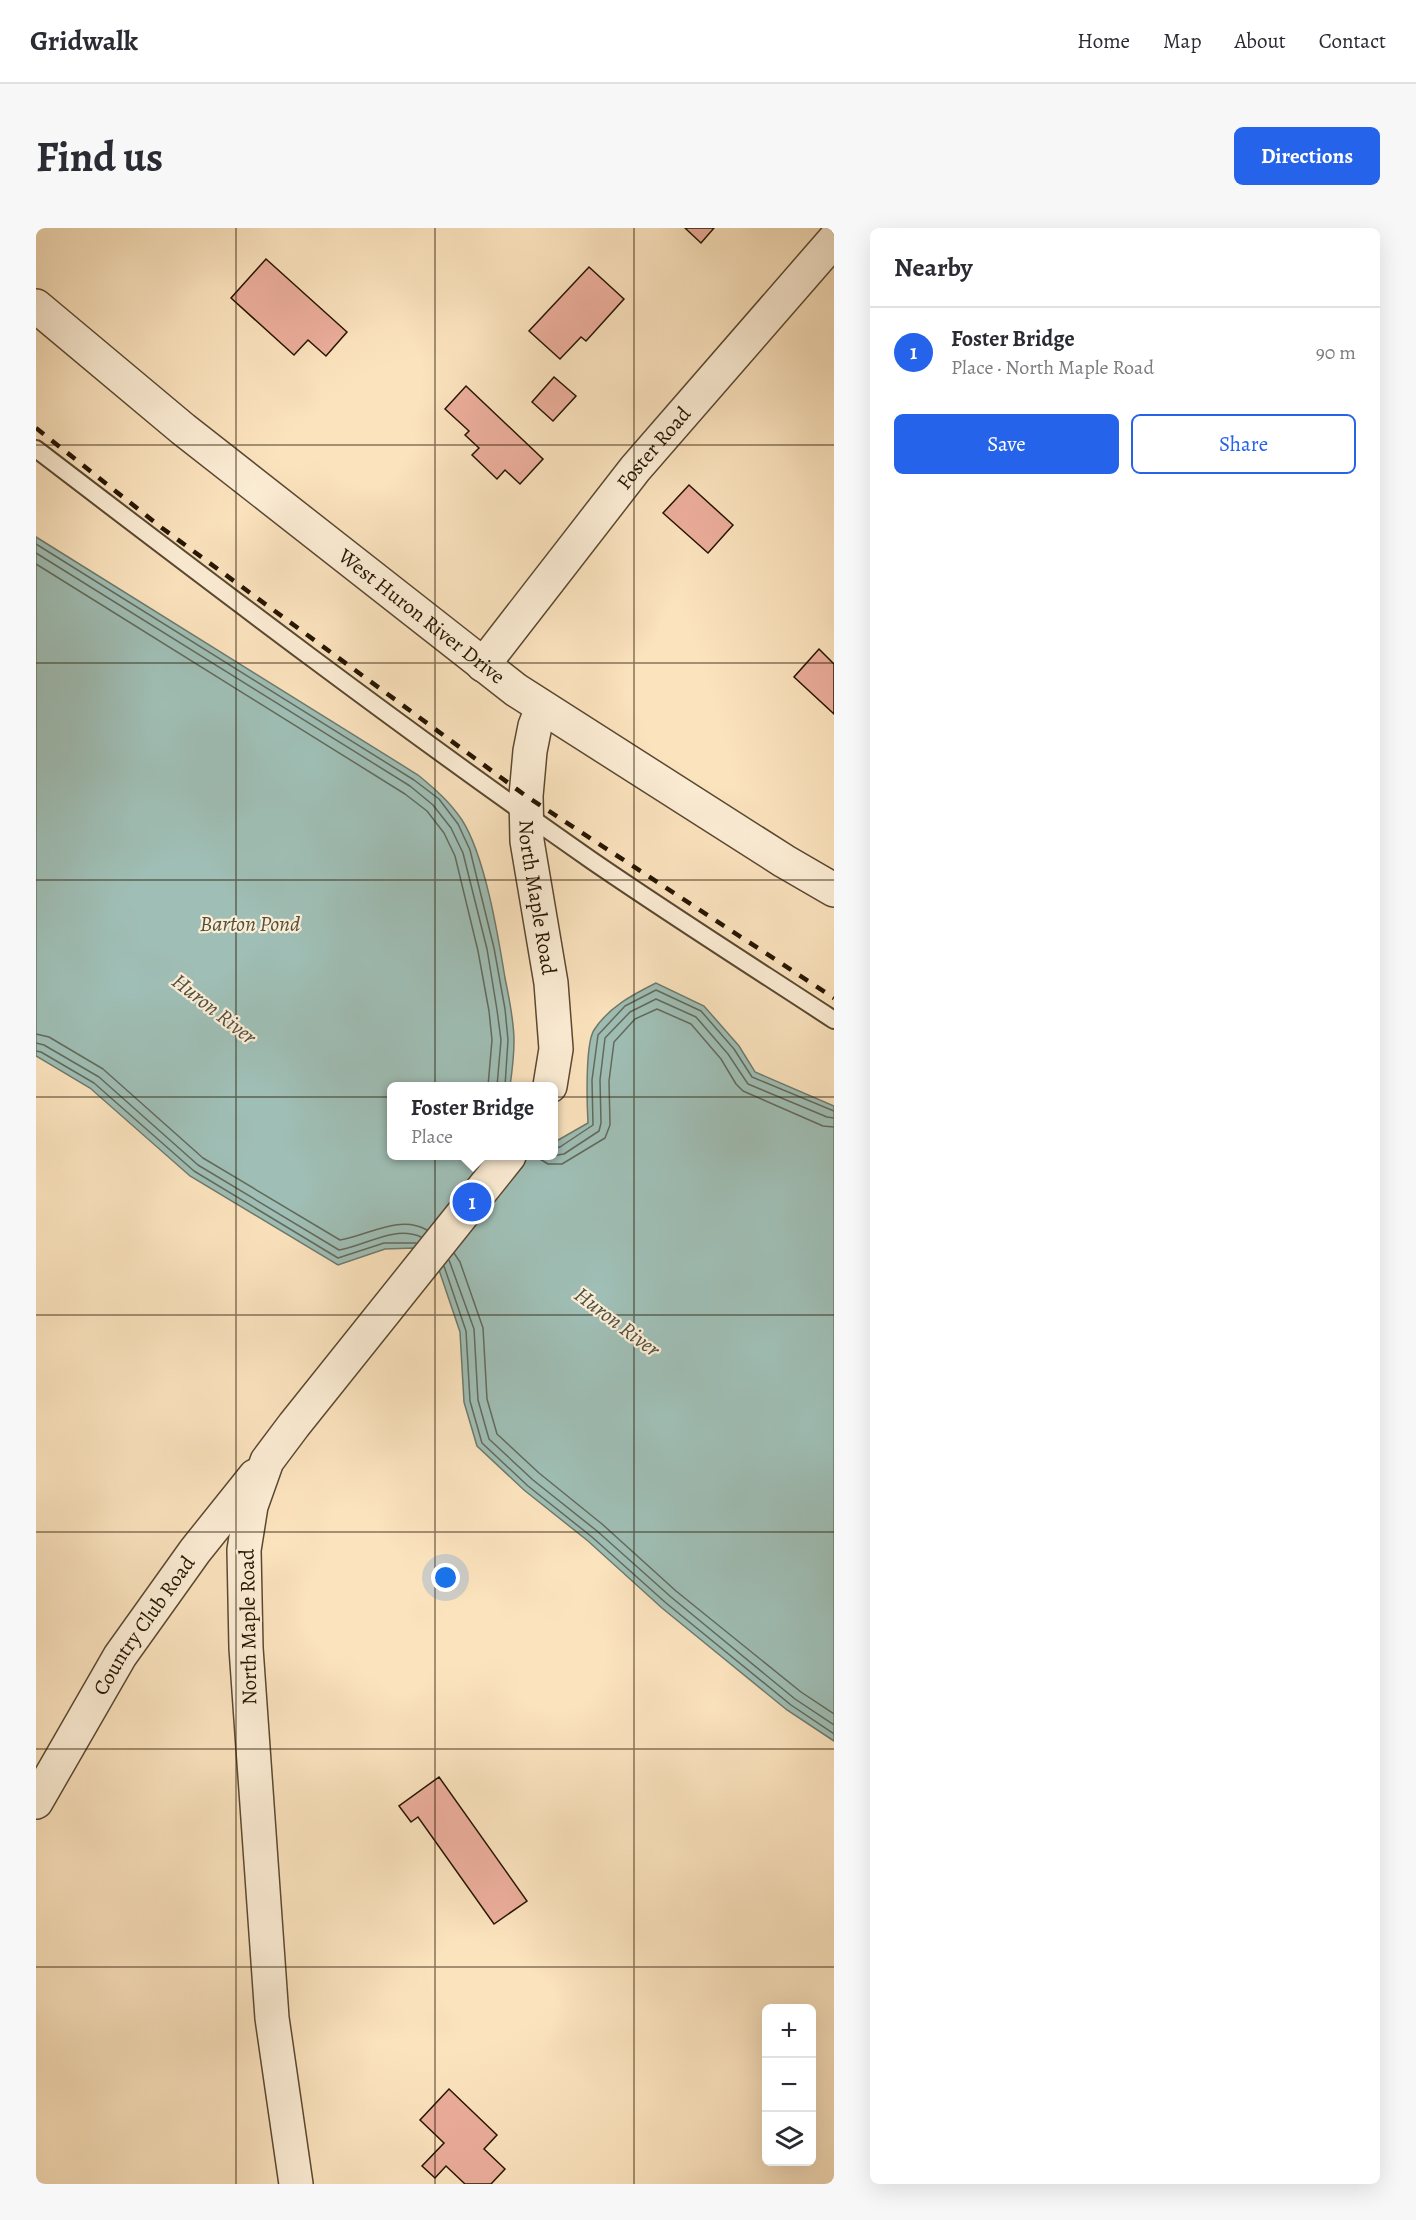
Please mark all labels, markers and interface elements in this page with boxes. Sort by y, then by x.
text: Gridwalk [30,22,138,60]
text: Home [1077,27,1130,55]
text: Map [1163,27,1201,55]
text: About [1234,27,1286,55]
text: Contact [1319,27,1386,55]
button: Directions [1234,127,1380,185]
text: Find us [36,128,163,185]
text: Nearby [894,250,973,285]
text: Foster Bridge [951,324,1075,354]
text: 1 [910,339,917,366]
text: 90 m [1316,339,1356,366]
text: Place · North Maple Road [951,354,1154,381]
street label: Foster Road [610,400,698,495]
button: Save [894,414,1119,474]
button: Share [1131,414,1356,474]
street label: West Huron River Drive [332,541,511,690]
street label: North Maple Road [513,819,563,977]
water label: Barton Pond [200,909,300,939]
water label: Huron River [165,966,264,1052]
popup [387,1082,558,1160]
text: Foster Bridge [411,1093,534,1123]
text: Place [411,1123,453,1150]
pin: 1 [452,1180,492,1224]
water label: Huron River [568,1280,667,1365]
street label: North Maple Road [233,1548,263,1705]
street label: Country Club Road [86,1550,202,1700]
your location [431,1563,460,1592]
map controls [762,2004,816,2166]
button: + [762,2004,816,2058]
button: − [762,2058,816,2112]
button: layers [762,2112,816,2166]

